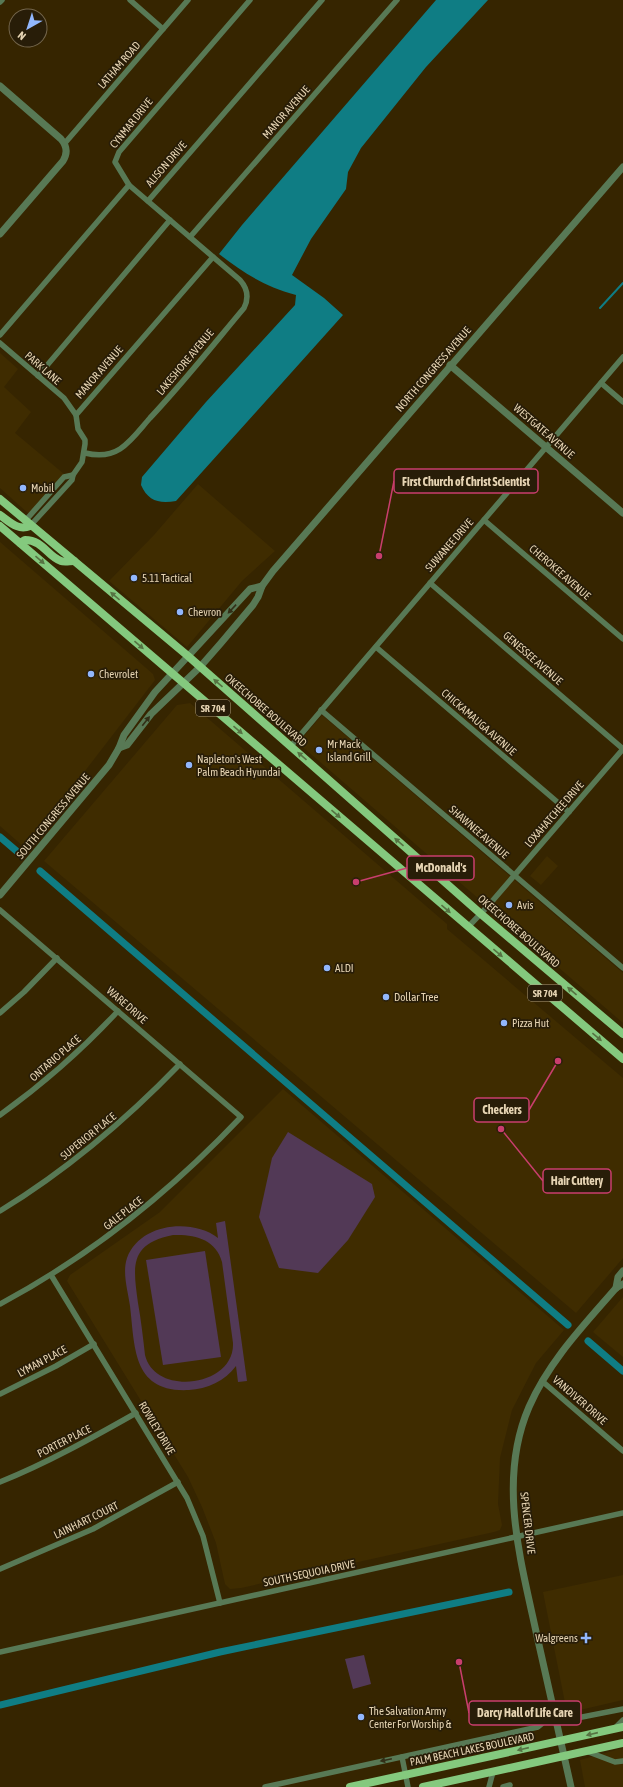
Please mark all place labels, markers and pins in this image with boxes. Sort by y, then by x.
callout: First Church of Christ Scientist [394,469,538,493]
place label: Mobil [31,482,54,494]
marker: Mobil [18,483,28,493]
place label: 5.11 Tactical [142,572,192,584]
marker: 5.11 Tactical [129,573,139,583]
place label: Chevron [188,606,221,618]
marker: Chevron [175,607,185,617]
place label: Chevrolet [99,668,138,680]
marker: Chevrolet [86,669,96,679]
place label: Mr Mack Island Grill [327,738,371,763]
marker: Mr Mack Island Grill [314,745,324,755]
place label: Napleton's West Palm Beach Hyundai [197,753,280,778]
marker: Napleton's West Palm Beach Hyundai [184,760,194,770]
callout: McDonald's [407,856,474,880]
place label: Avis [517,899,533,911]
marker: Avis [504,900,514,910]
place label: ALDI [335,962,354,974]
marker: ALDI [322,963,332,973]
place label: Dollar Tree [394,991,438,1003]
marker: Dollar Tree [381,992,391,1002]
place label: Pizza Hut [512,1017,549,1029]
marker: Pizza Hut [499,1018,509,1028]
callout: Checkers [474,1098,529,1122]
callout: Hair Cuttery [543,1169,611,1193]
place label: Walgreens [535,1632,578,1644]
marker: Walgreens [581,1633,591,1643]
callout: Darcy Hall of Life Care [469,1701,581,1725]
place label: The Salvation Army Center For Worship & [369,1705,452,1730]
marker: The Salvation Army Center For Worship & [356,1712,366,1722]

